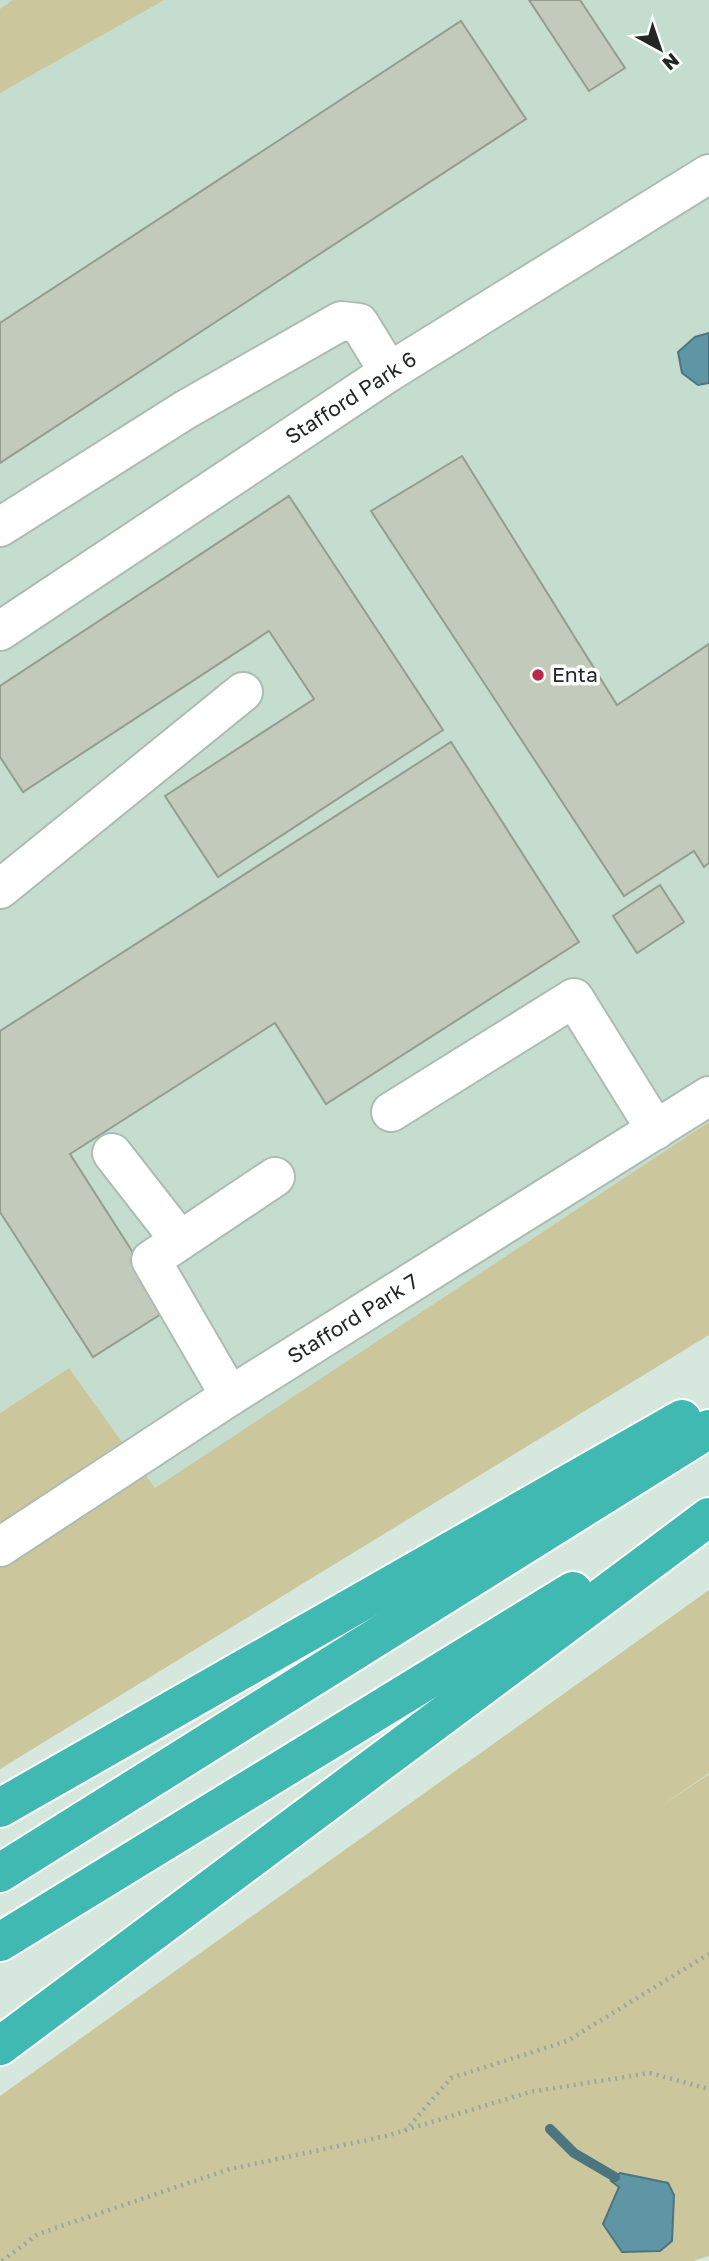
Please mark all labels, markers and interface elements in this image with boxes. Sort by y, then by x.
north arrow [625,14,695,84]
text: N [658,49,684,76]
street label: Stafford Park 6 [280,345,421,449]
place label: Enta [552,661,598,687]
marker: Enta [530,667,546,683]
street label: Stafford Park 7 [282,1268,423,1369]

